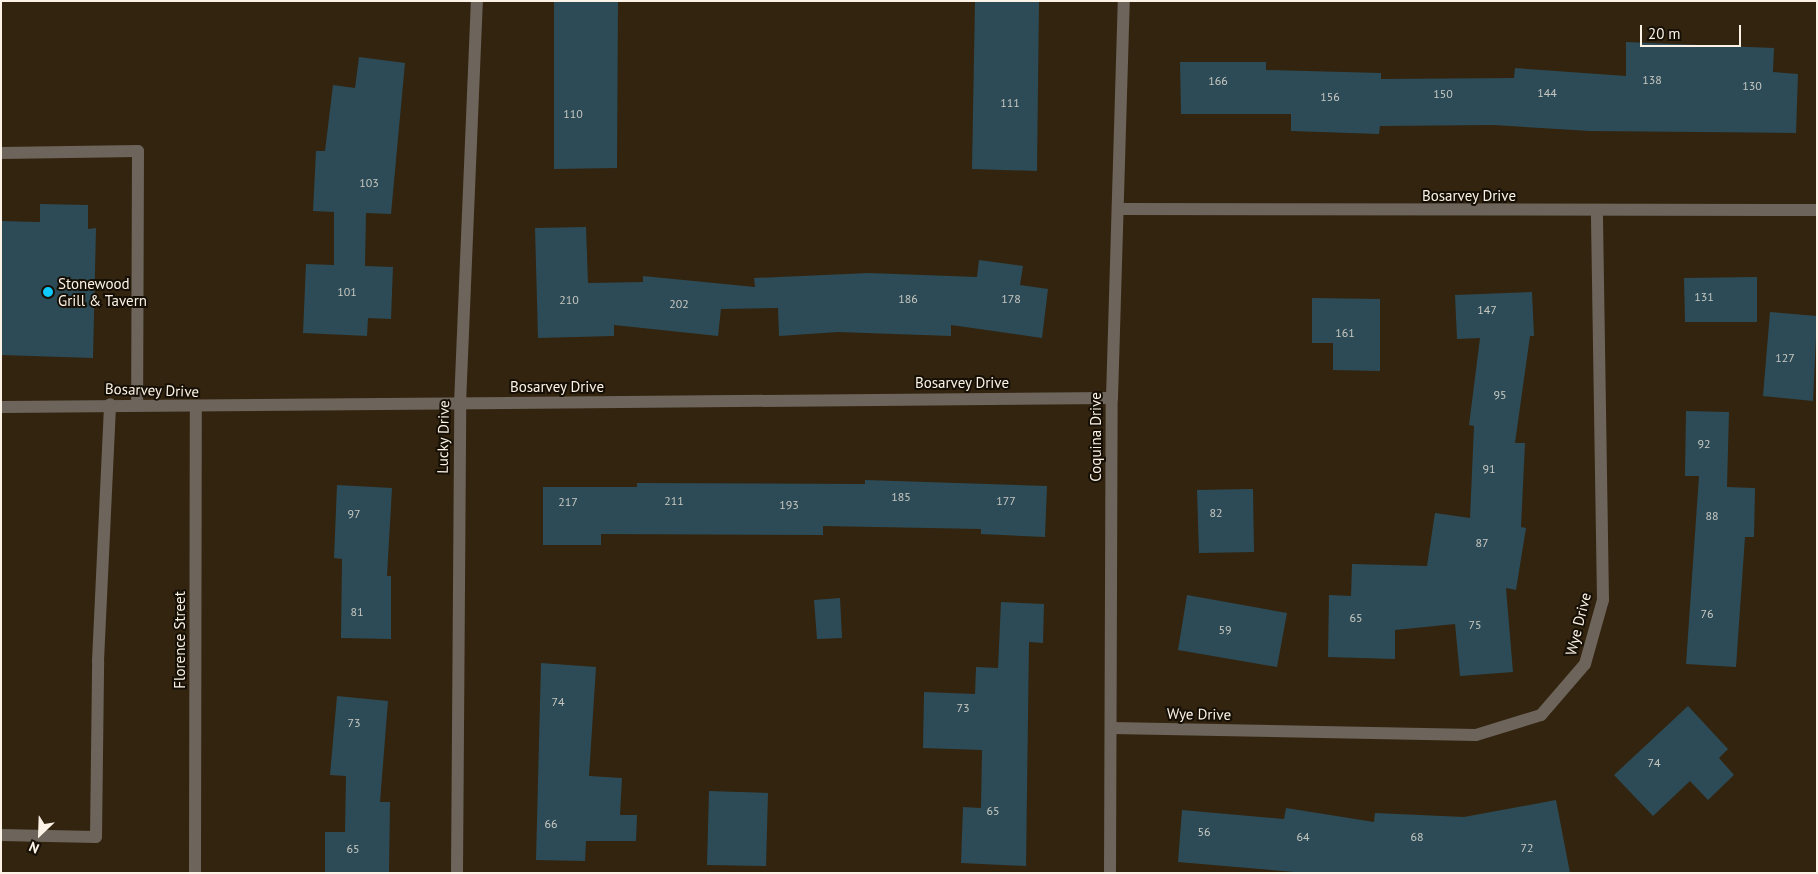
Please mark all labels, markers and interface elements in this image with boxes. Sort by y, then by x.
scale bar [1643,15,1744,47]
text: 20 m [1648,24,1681,43]
house number: 138 [1642,73,1662,87]
house number: 166 [1208,74,1228,88]
house number: 130 [1742,79,1762,93]
house number: 144 [1537,86,1557,100]
house number: 150 [1433,87,1453,101]
house number: 156 [1320,90,1340,104]
house number: 111 [1000,96,1020,110]
house number: 110 [563,107,583,121]
house number: 103 [359,176,379,190]
street label: Bosarvey Drive [1422,187,1516,205]
place label: Stonewood Grill & Tavern [58,274,147,309]
house number: 101 [337,285,357,299]
marker: Stonewood Grill & Tavern [42,286,54,298]
house number: 131 [1694,290,1714,304]
house number: 186 [898,292,918,306]
house number: 178 [1001,292,1021,306]
house number: 210 [559,293,579,307]
house number: 202 [669,297,689,311]
house number: 147 [1477,303,1497,317]
house number: 161 [1335,326,1355,340]
house number: 127 [1775,351,1795,365]
street label: Bosarvey Drive [915,374,1009,392]
street label: Bosarvey Drive [510,378,604,396]
street label: Bosarvey Drive [104,379,200,401]
house number: 95 [1493,388,1507,402]
street label: Coquina Drive [1087,392,1105,482]
street label: Lucky Drive [433,400,453,474]
house number: 92 [1697,437,1711,451]
house number: 91 [1482,462,1496,476]
house number: 185 [891,490,911,504]
house number: 211 [664,494,684,508]
house number: 177 [996,494,1016,508]
house number: 217 [558,495,578,509]
house number: 193 [779,498,799,512]
house number: 82 [1209,506,1223,520]
house number: 97 [347,507,361,521]
house number: 88 [1705,509,1719,523]
house number: 87 [1475,536,1489,550]
street label: Florence Street [171,591,189,689]
street label: Wye Drive [1561,591,1595,657]
house number: 81 [350,605,364,619]
house number: 76 [1700,607,1714,621]
house number: 65 [1349,611,1363,625]
house number: 75 [1468,618,1482,632]
house number: 59 [1218,623,1232,637]
house number: 74 [551,695,565,709]
house number: 73 [956,701,970,715]
street label: Wye Drive [1167,704,1231,724]
house number: 73 [347,716,361,730]
house number: 74 [1647,756,1661,770]
house number: 65 [986,804,1000,818]
north arrow [15,809,65,859]
house number: 66 [544,817,558,831]
house number: 56 [1197,825,1211,839]
house number: 64 [1296,830,1310,844]
house number: 68 [1410,830,1424,844]
text: N [26,838,42,858]
house number: 72 [1520,841,1534,855]
house number: 65 [346,842,360,856]

